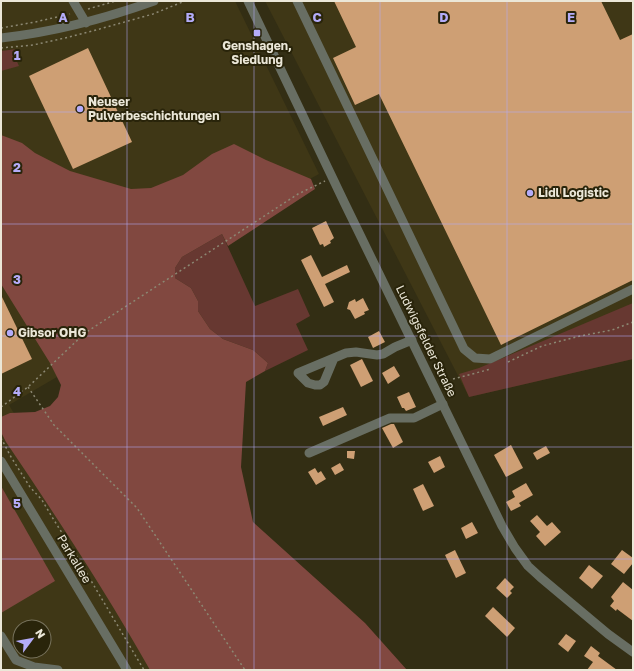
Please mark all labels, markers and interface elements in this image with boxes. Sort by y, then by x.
text: A [58,9,68,25]
text: B [185,9,195,25]
text: C [312,9,322,25]
text: D [439,9,449,25]
text: E [567,9,575,25]
marker: Genshagen, Siedlung [252,28,262,38]
place label: Genshagen, Siedlung [222,38,292,67]
text: 1 [14,47,21,63]
place label: Neuser Pulverbeschichtungen [88,94,219,123]
marker: Neuser Pulverbeschichtungen [75,104,85,114]
text: 2 [13,159,21,175]
place label: Lidl Logistic [538,185,609,200]
marker: Lidl Logistic [525,188,535,198]
text: 3 [13,271,21,287]
street label: Ludwigsfelder Straße [393,282,460,399]
place label: Gibsor OHG [18,325,86,340]
marker: Gibsor OHG [5,328,15,338]
text: 4 [13,383,21,399]
text: 5 [13,495,21,511]
street label: Parkallee [54,532,95,586]
north arrow [12,619,52,659]
text: N [33,626,49,640]

